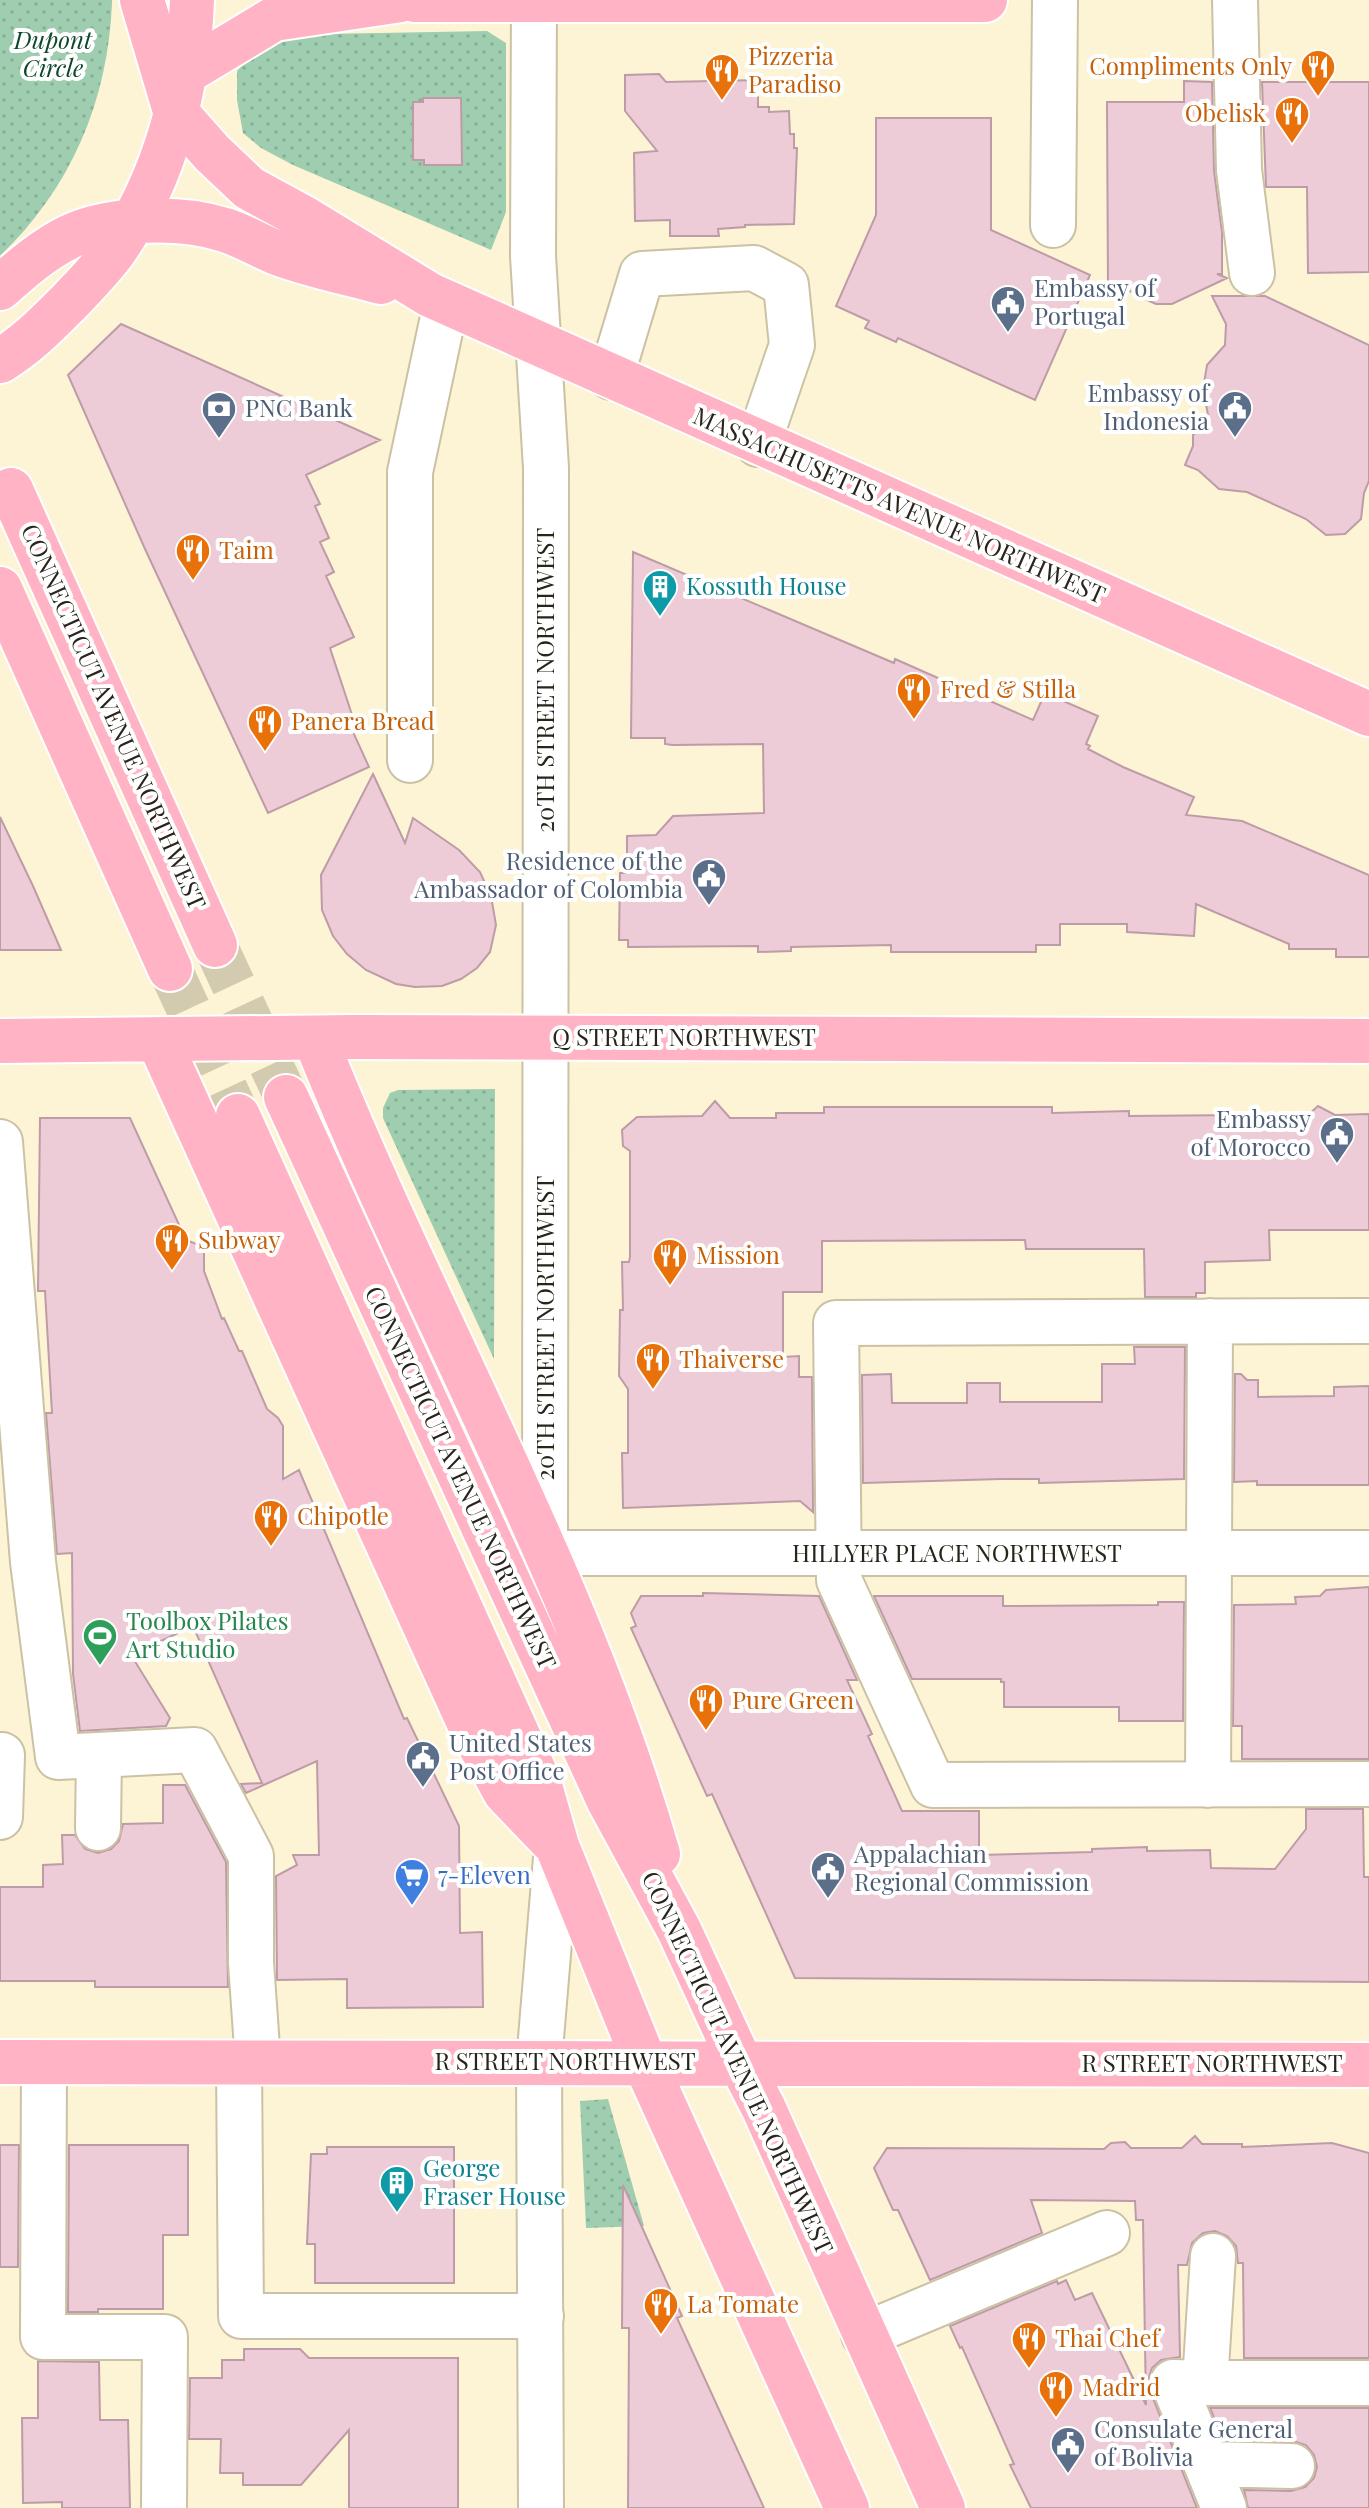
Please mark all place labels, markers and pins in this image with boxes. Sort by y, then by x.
place label: Pizzeria Paradiso [748,39,841,99]
restaurant icon: Compliments Only [1299,48,1337,98]
place label: Compliments Only [1089,49,1292,81]
restaurant icon: Pizzeria Paradiso [703,52,741,102]
restaurant icon: Obelisk [1273,95,1311,145]
place label: Obelisk [1185,96,1267,128]
place label: Embassy of Portugal [1034,271,1157,331]
public building icon: Embassy of Portugal [989,284,1027,334]
place label: Embassy of Indonesia [1088,376,1211,436]
public building icon: Embassy of Indonesia [1216,389,1254,439]
bank icon: PNC Bank [200,390,238,440]
place label: PNC Bank [245,391,354,423]
restaurant icon: Taim [174,532,212,582]
place label: Taim [219,533,274,565]
building icon: Kossuth House [641,568,679,618]
place label: Kossuth House [686,569,847,601]
restaurant icon: Fred & Stilla [895,671,933,721]
place label: Fred & Stilla [940,672,1076,704]
restaurant icon: Panera Bread [246,703,284,753]
place label: Panera Bread [291,704,435,736]
place label: Residence of the Ambassador of Colombia [413,844,683,904]
public building icon: Residence of the Ambassador of Colombia [690,857,728,907]
place label: Embassy of Morocco [1190,1102,1311,1162]
public building icon: Embassy of Morocco [1318,1115,1356,1165]
restaurant icon: Subway [153,1222,191,1272]
place label: Subway [198,1223,281,1255]
restaurant icon: Mission [651,1237,689,1287]
place label: Mission [696,1238,780,1270]
restaurant icon: Thaiverse [634,1341,672,1391]
place label: Thaiverse [679,1342,784,1374]
restaurant icon: Chipotle [252,1498,290,1548]
place label: Chipotle [297,1499,389,1531]
place label: Toolbox Pilates Art Studio [125,1604,288,1664]
sports icon: Toolbox Pilates Art Studio [81,1617,119,1667]
restaurant icon: Pure Green [687,1682,725,1732]
place label: Pure Green [732,1683,854,1715]
place label: United States Post Office [449,1726,592,1786]
public building icon: United States Post Office [404,1739,442,1789]
place label: Appalachian Regional Commission [853,1837,1089,1897]
public building icon: Appalachian Regional Commission [809,1850,847,1900]
supermarket icon: 7-Eleven [393,1857,431,1907]
place label: 7-Eleven [438,1858,531,1890]
place label: George Fraser House [423,2151,566,2211]
building icon: George Fraser House [378,2164,416,2214]
restaurant icon: La Tomate [642,2286,680,2336]
place label: La Tomate [687,2287,799,2319]
restaurant icon: Thai Chef [1010,2320,1048,2370]
place label: Thai Chef [1055,2321,1162,2353]
restaurant icon: Madrid [1037,2369,1075,2419]
place label: Madrid [1082,2370,1160,2402]
place label: Consulate General of Bolivia [1094,2412,1293,2472]
public building icon: Consulate General of Bolivia [1049,2425,1087,2475]

